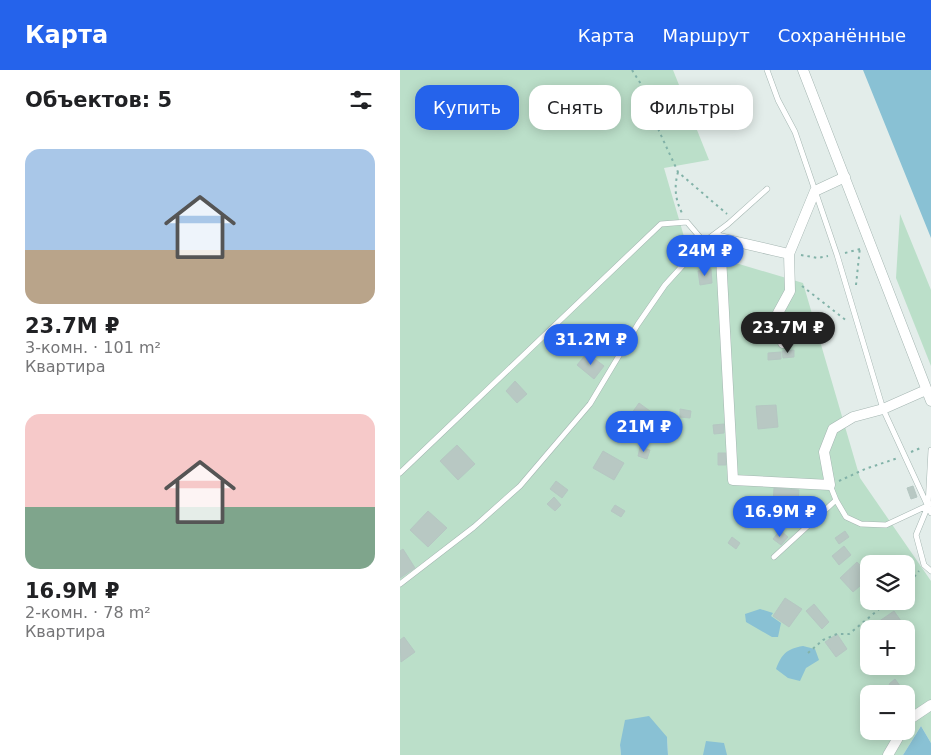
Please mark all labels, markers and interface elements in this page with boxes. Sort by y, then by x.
text: Карта [25,21,108,49]
text: Карта [578,25,635,46]
text: Маршрут [663,25,750,46]
text: Сохранённые [778,25,906,46]
chip: Купить [415,85,519,130]
chip: Снять [529,85,621,130]
chip: Фильтры [631,85,753,130]
icon: filters [347,86,375,114]
text: Объектов: 5 [25,88,172,112]
icon: home [155,182,245,272]
pin: 24M ₽ [670,234,740,277]
text: 24M ₽ [678,241,732,260]
pin: 23.7M ₽ [742,312,834,354]
text: 23.7M ₽ [25,314,120,338]
text: 23.7M ₽ [752,318,824,337]
pin: 31.2M ₽ [545,324,637,366]
text: 31.2M ₽ [555,330,627,349]
text: 3-комн. · 101 m² [25,338,161,357]
text: Квартира [25,357,105,376]
pin: 21M ₽ [609,410,679,453]
text: 21M ₽ [617,417,671,436]
icon: home [155,447,245,537]
pin: 16.9M ₽ [734,496,826,538]
text: 16.9M ₽ [744,502,816,521]
map controls [860,555,915,740]
button: layers [860,555,915,610]
text: 16.9M ₽ [25,579,120,603]
text: 2-комн. · 78 m² [25,603,151,622]
button: + [860,620,915,675]
text: Квартира [25,622,105,641]
button: − [860,685,915,740]

